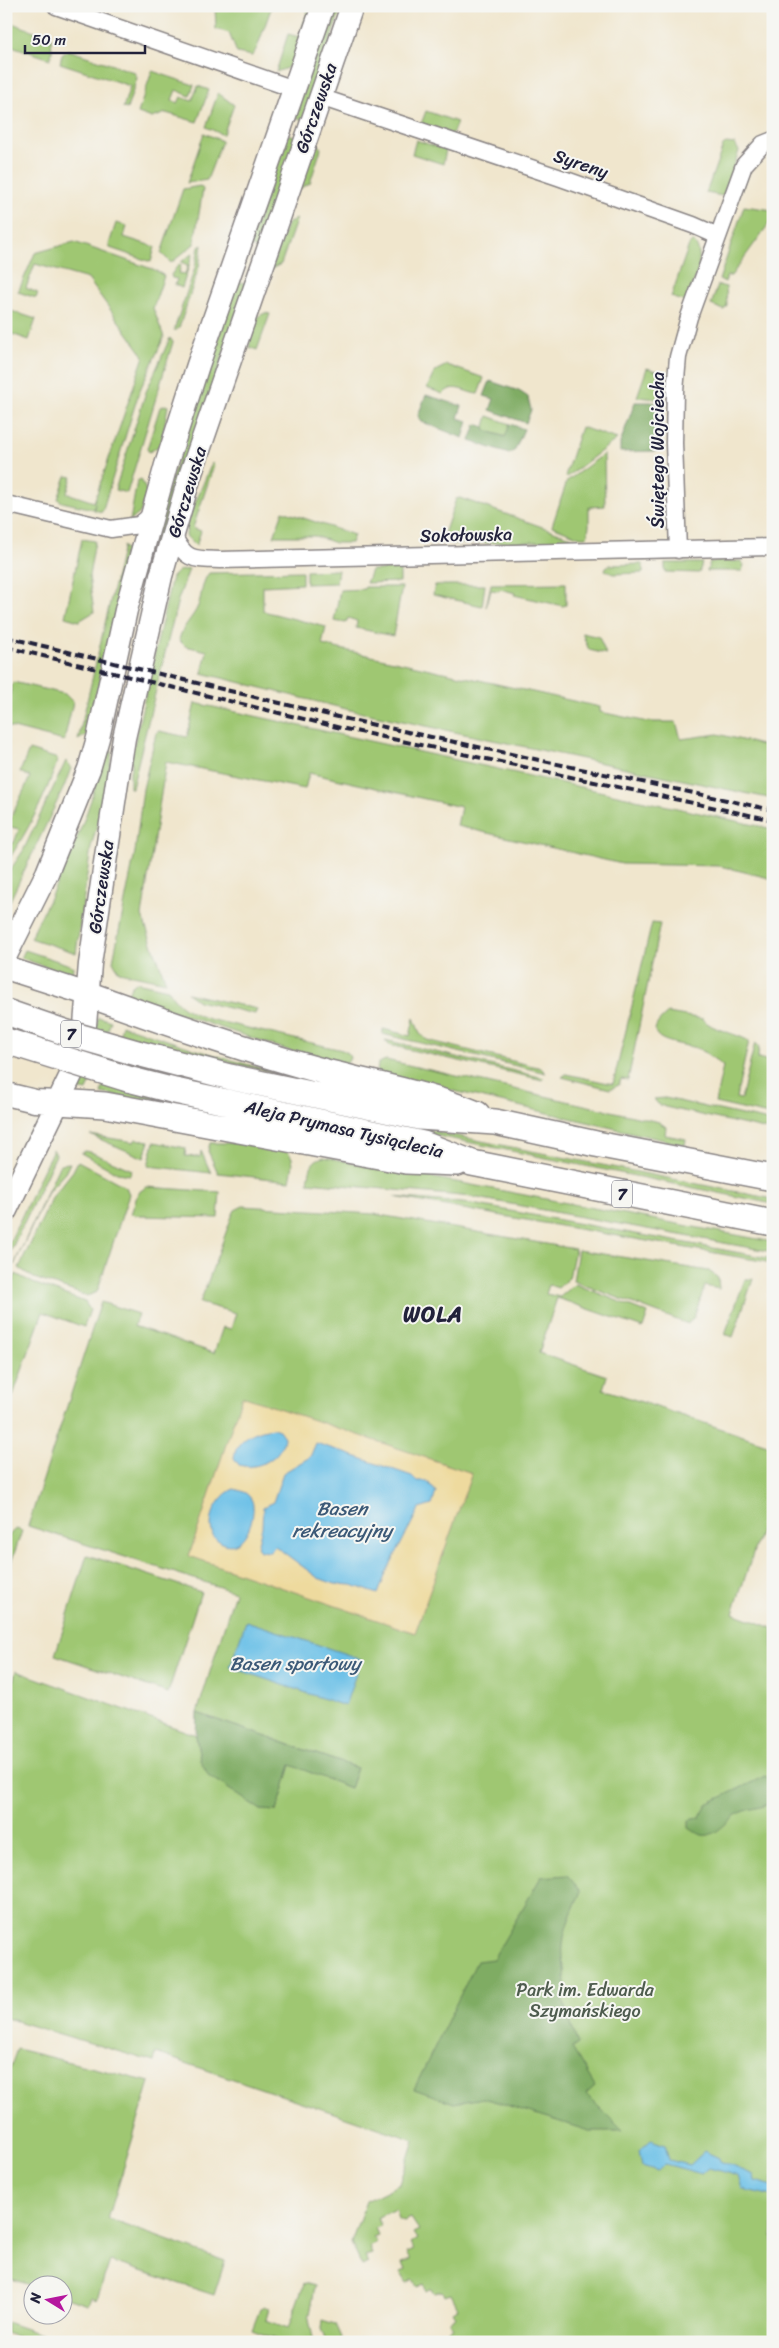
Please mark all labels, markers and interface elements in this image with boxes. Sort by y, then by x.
scale bar [25,22,145,54]
text: 50 m [32,27,67,53]
street label: Górczewska [286,58,347,158]
street label: Syreny [549,140,613,189]
street label: Świętego Wojciecha [642,372,674,528]
street label: Górczewska [158,442,216,542]
street label: Sokołowska [420,518,512,552]
street label: Górczewska [79,837,124,936]
road number: 7 [61,1021,81,1048]
street label: Aleja Prymasa Tysiąclecia [240,1090,448,1168]
road number: 7 [612,1180,632,1208]
district label: WOLA [403,1295,463,1334]
water label: Basen rekreacyjny [292,1492,395,1547]
water label: Basen sportowy [230,1647,363,1680]
park label: Park im. Edwarda Szymańskiego [516,1974,655,2027]
north arrow [22,2276,72,2326]
text: N [22,2291,49,2306]

